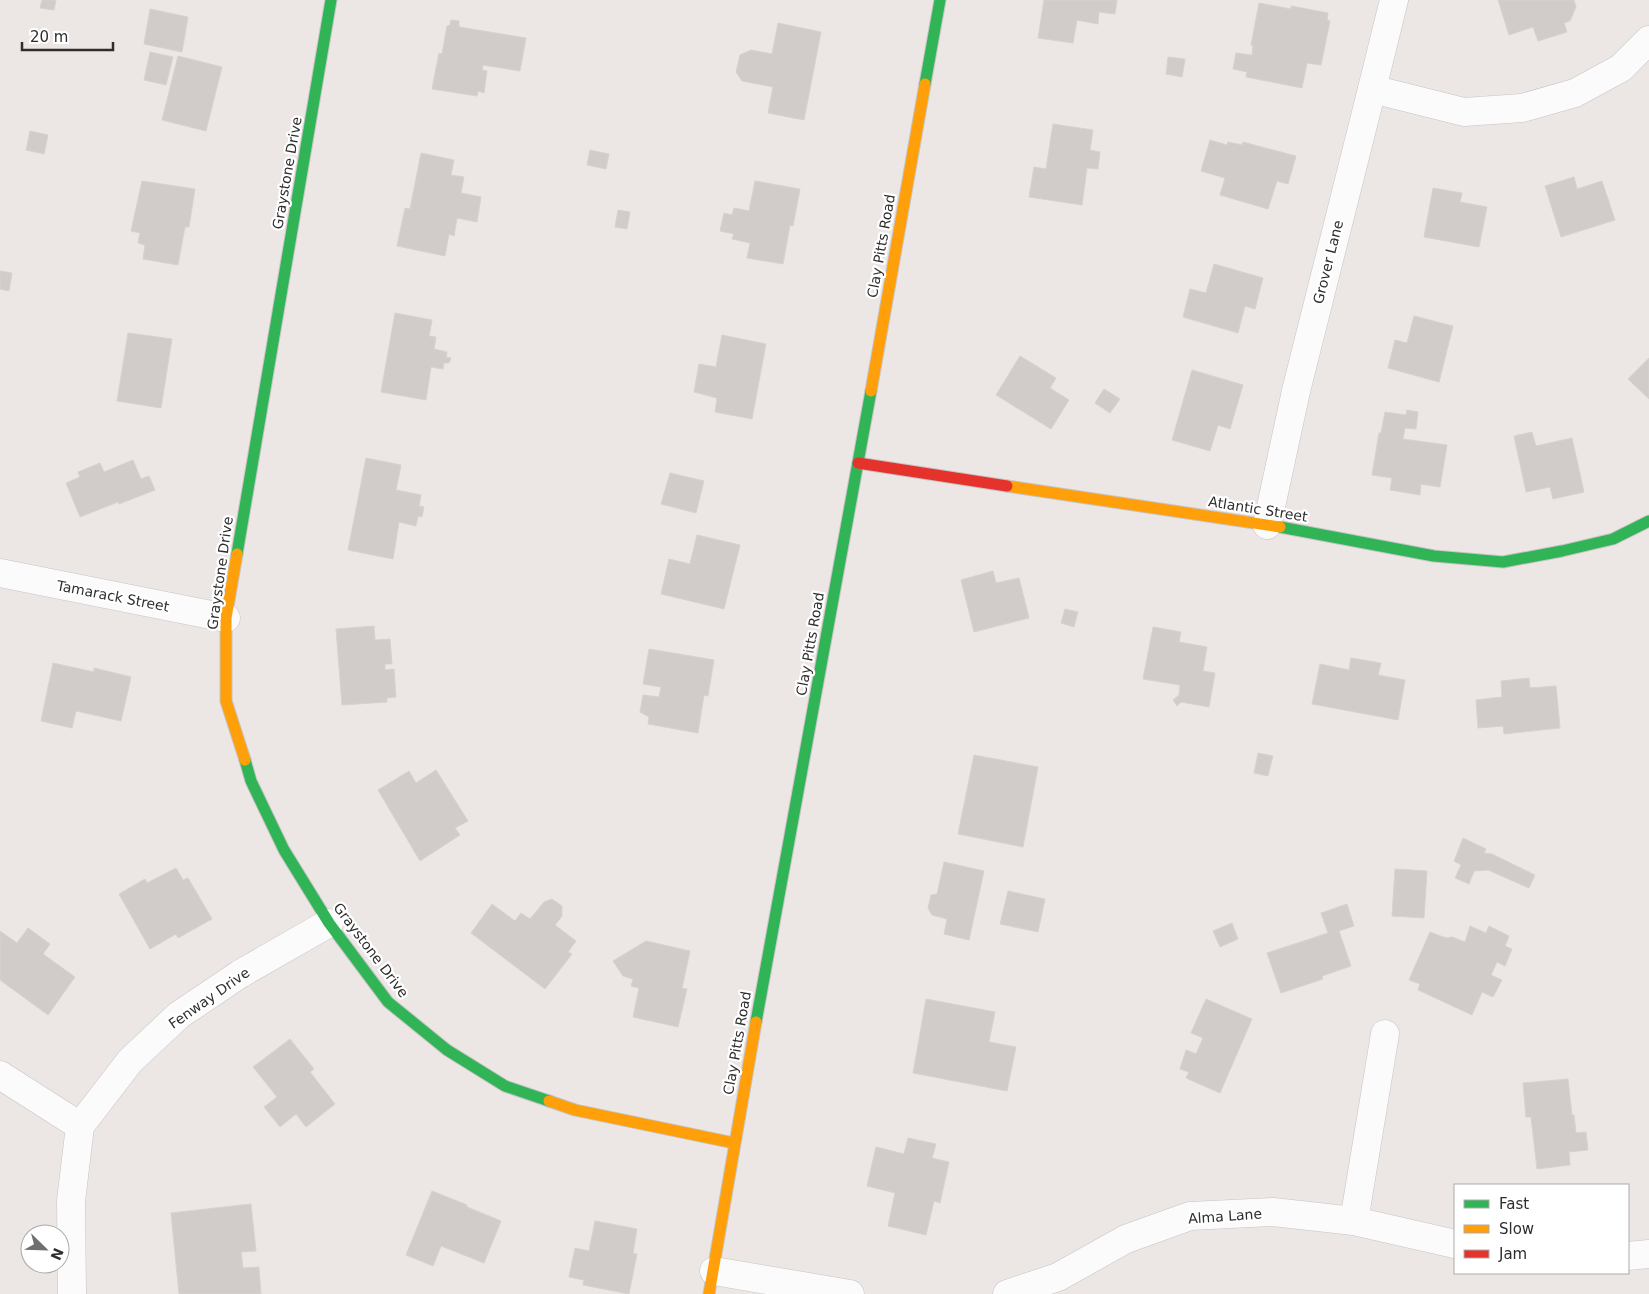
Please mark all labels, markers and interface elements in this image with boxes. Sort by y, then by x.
scale bar [22,20,114,52]
text: 20 m [30,28,68,46]
street label: Graystone Drive [269,115,305,231]
street label: Clay Pitts Road [864,193,898,299]
street label: Grover Lane [1310,218,1346,306]
street label: Atlantic Street [1207,493,1309,525]
street label: Graystone Drive [204,515,236,631]
street label: Tamarack Street [54,577,171,615]
street label: Clay Pitts Road [793,591,827,697]
street label: Graystone Drive [330,900,412,1000]
street label: Fenway Drive [166,964,252,1032]
street label: Clay Pitts Road [720,990,754,1096]
legend [1454,1184,1629,1274]
text: Fast [1499,1195,1529,1213]
street label: Alma Lane [1188,1205,1262,1227]
text: Slow [1499,1220,1534,1238]
north arrow [20,1224,70,1274]
text: Jam [1498,1245,1527,1263]
text: N [47,1246,67,1263]

